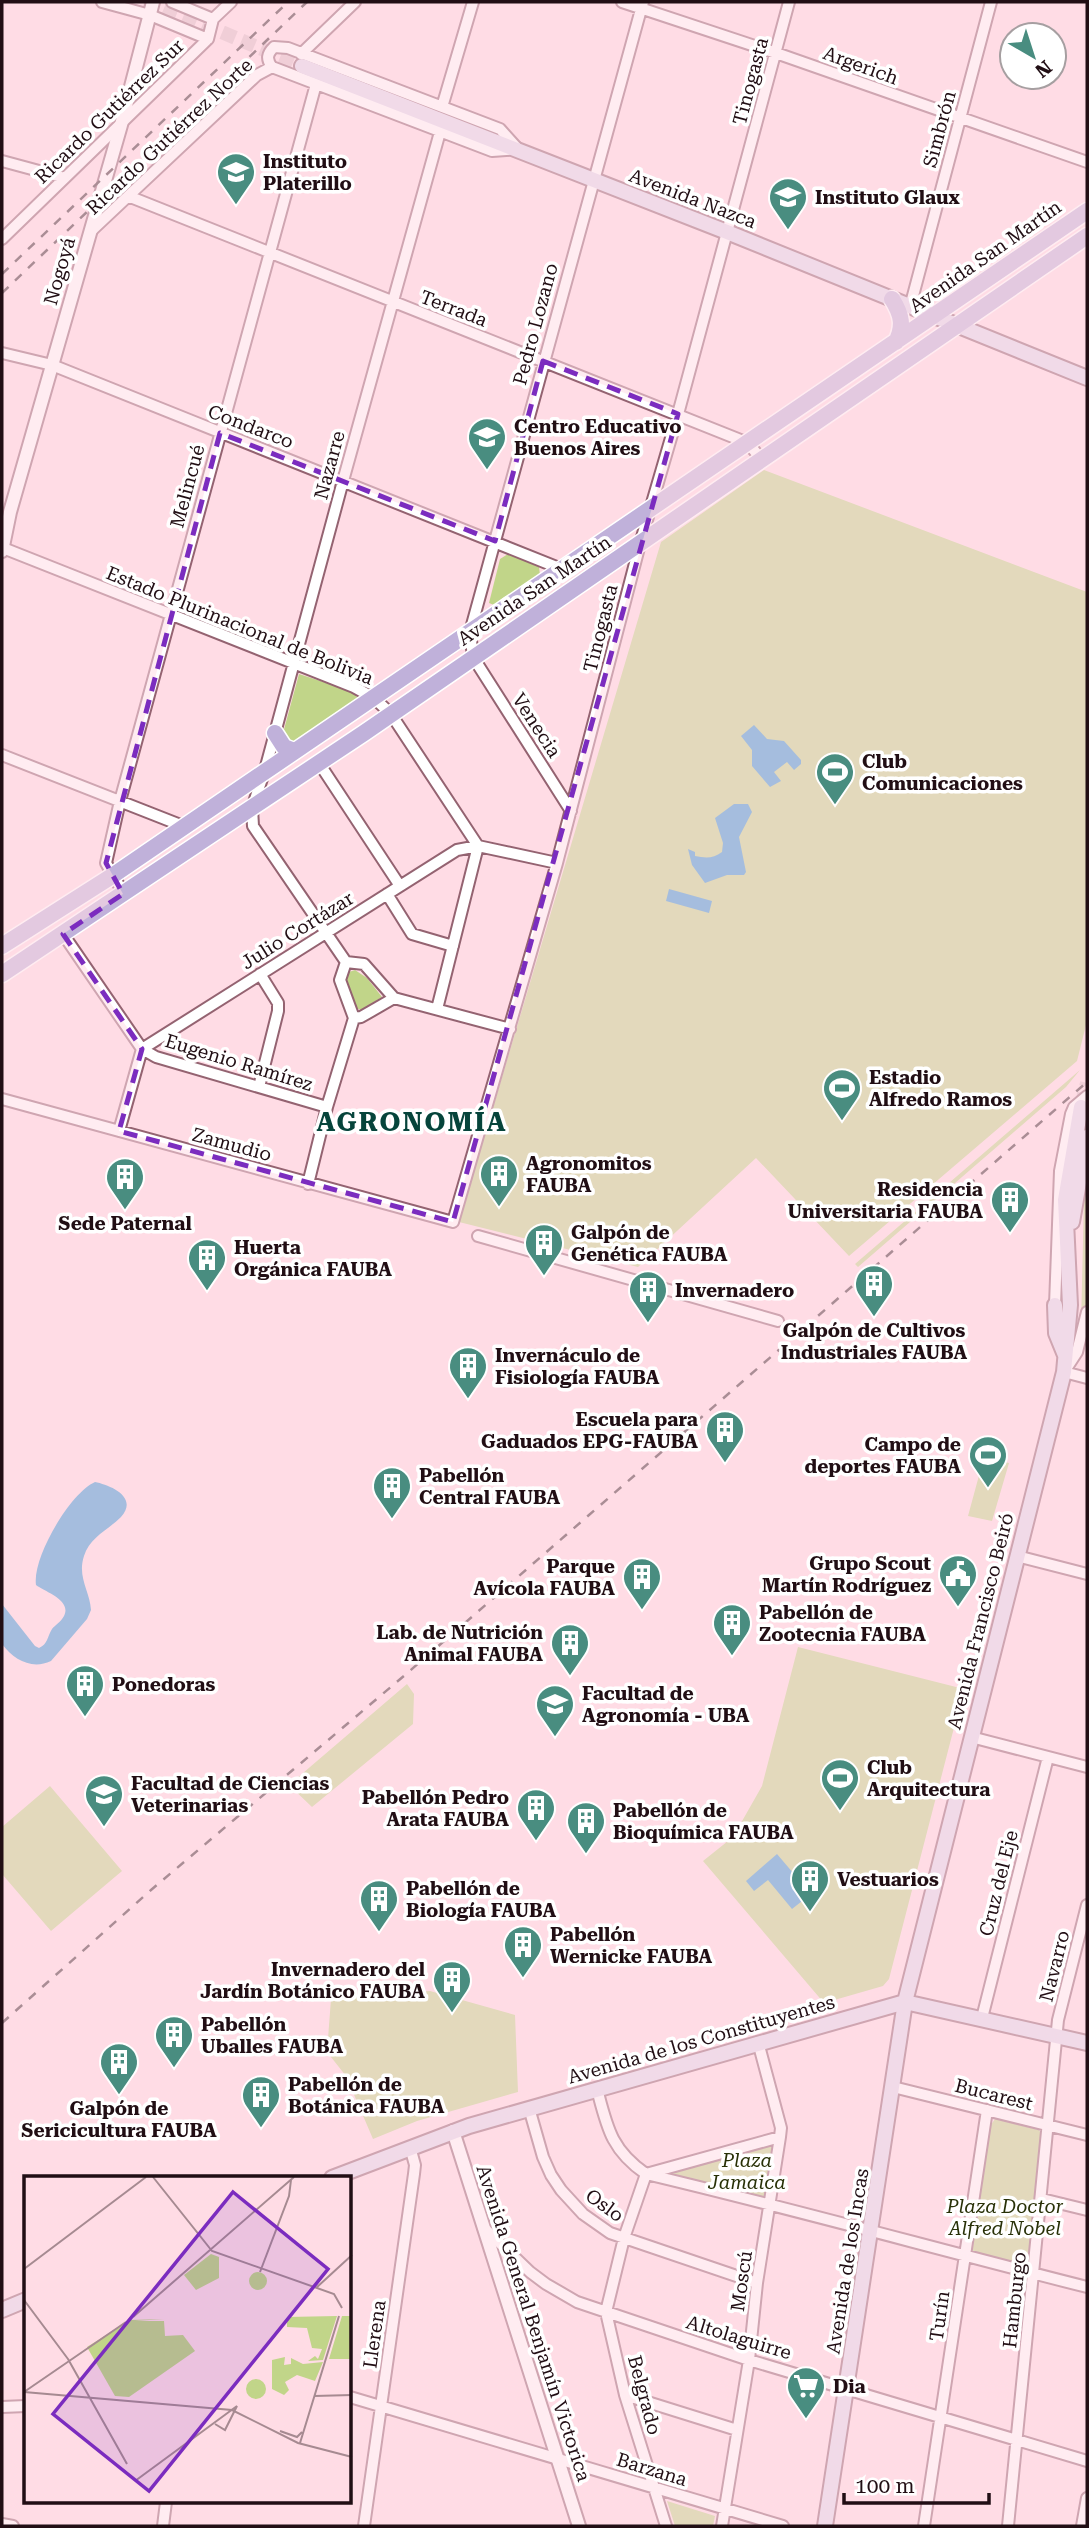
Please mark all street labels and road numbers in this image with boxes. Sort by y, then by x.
street label: Ricardo Gutiérrez Sur [30,34,189,188]
street label: Tinogasta [728,34,773,127]
street label: Argerich [820,41,902,90]
street label: Ricardo Gutiérrez Norte [82,53,257,219]
street label: Simbrón [918,88,961,170]
street label: Avenida Nazca [626,164,760,234]
street label: Avenida San Martín [905,195,1066,318]
street label: Nogoyá [39,234,80,308]
street label: Pedro Lozano [508,261,563,388]
street label: Terrada [417,285,491,332]
street label: Condarco [205,400,297,453]
street label: Nazarre [309,428,350,502]
street label: Melincué [165,442,210,530]
street label: Avenida San Martín [453,530,615,650]
street label: Estado Plurinacional de Bolivia [103,561,377,690]
street label: Tinogasta [578,581,623,674]
street label: Venecia [507,689,566,762]
street label: Julio Cortázar [237,887,358,974]
street label: Eugenio Ramírez [162,1029,315,1096]
street label: Zamudio [190,1123,274,1166]
street label: Avenida Francisco Beiró [942,1511,1019,1732]
street label: Cruz del Eje [974,1828,1023,1939]
street label: Navarro [1035,1928,1074,2004]
street label: Avenida de los Constituyentes [565,1990,837,2089]
street label: Bucarest [953,2074,1035,2115]
street label: Avenida General Benjamín Victorica [471,2162,596,2485]
street label: Avenida de los Incas [821,2167,874,2355]
street label: Oslo [581,2184,628,2227]
street label: Moscú [726,2249,757,2313]
street label: Hamburgo [998,2251,1031,2349]
street label: Turín [925,2289,954,2343]
street label: Llerena [358,2298,391,2370]
street label: Altolaguirre [683,2311,794,2364]
street label: Belgrado [623,2353,666,2437]
street label: Barzana [614,2448,691,2491]

